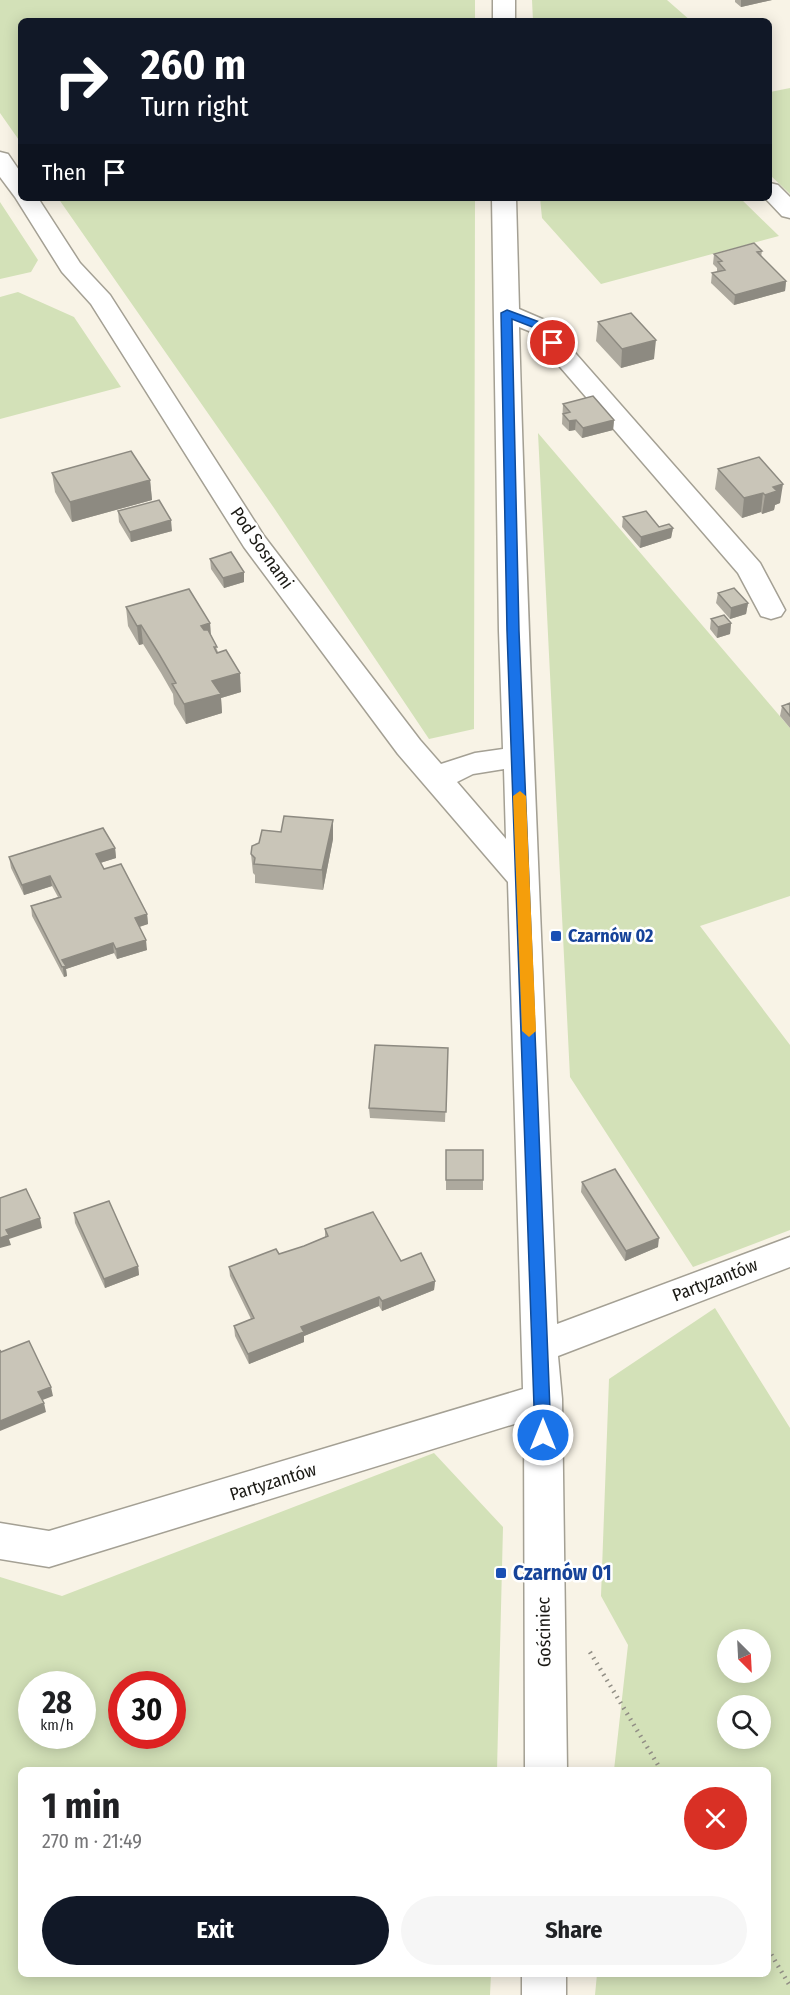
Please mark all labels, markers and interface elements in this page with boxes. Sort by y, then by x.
text: 260 m [141,40,246,90]
icon: right [42,42,120,120]
text: Turn right [141,91,249,123]
icon: arrive [98,156,131,189]
text: Then [42,159,86,186]
pin [527,317,578,368]
icon: arrive [536,326,569,359]
street label: Pod Sosnami [226,503,298,593]
place label: Czarnów 02 [568,925,653,947]
marker: Czarnów 02 [549,929,563,943]
street label: Partyzantów [669,1254,761,1306]
position arrow [511,1403,575,1467]
street label: Partyzantów [227,1458,319,1506]
place label: Czarnów 01 [513,1560,612,1586]
marker: Czarnów 01 [494,1566,508,1580]
street label: Gościniec [532,1596,556,1667]
north arrow [717,1629,771,1683]
map controls [717,1629,771,1749]
speed limit sign: 30 [108,1671,186,1749]
text: 28 [42,1685,72,1721]
button: search [717,1695,771,1749]
text: km/h [40,1716,74,1734]
text: 1 min [42,1784,120,1828]
button: close [684,1787,747,1850]
text: 270 m · 21:49 [42,1829,142,1853]
button: Exit [42,1896,389,1965]
button: Share [401,1896,747,1965]

